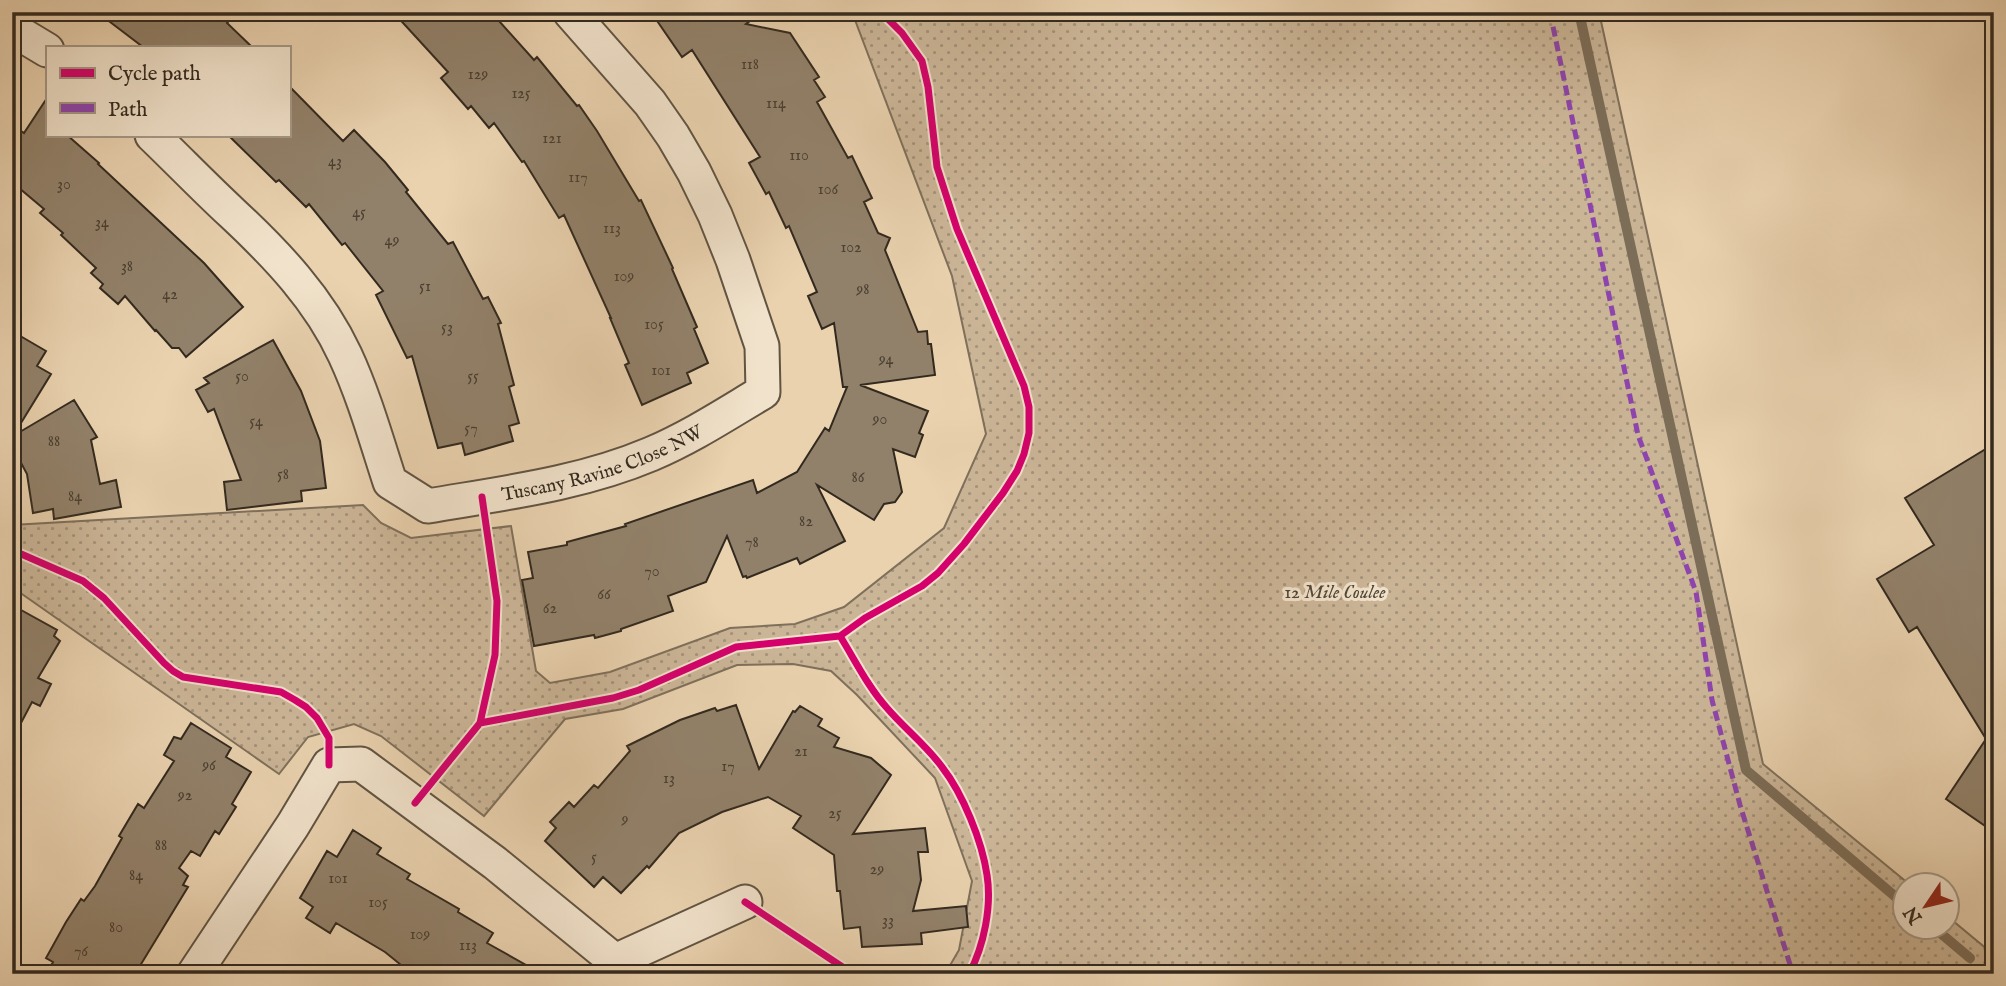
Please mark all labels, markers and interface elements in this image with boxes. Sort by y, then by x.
legend [46,46,290,136]
house number: 118 [741,55,759,75]
text: Cycle path [108,61,201,88]
house number: 129 [468,65,488,85]
house number: 125 [511,84,531,104]
house number: 114 [766,94,786,114]
text: Path [108,97,147,124]
house number: 121 [542,129,562,149]
house number: 110 [789,146,809,166]
house number: 43 [328,152,342,172]
house number: 117 [568,168,588,188]
house number: 30 [57,175,71,195]
house number: 106 [818,180,838,200]
house number: 45 [352,203,366,223]
house number: 34 [95,213,109,233]
house number: 113 [603,219,621,239]
house number: 49 [385,231,399,251]
house number: 102 [840,238,862,258]
house number: 38 [121,257,133,277]
house number: 109 [614,267,634,287]
house number: 51 [419,277,431,297]
house number: 98 [855,280,870,300]
house number: 42 [162,285,178,305]
house number: 105 [644,315,664,335]
house number: 53 [441,318,453,338]
house number: 94 [878,350,894,370]
house number: 101 [651,361,671,381]
house number: 50 [235,367,249,387]
house number: 55 [467,367,479,387]
house number: 90 [872,410,888,430]
house number: 54 [249,412,263,432]
house number: 57 [464,419,478,439]
street label: Tuscany Ravine Close NW [500,420,708,508]
house number: 88 [48,432,60,452]
house number: 58 [277,465,289,485]
house number: 86 [851,468,865,488]
house number: 84 [68,487,82,507]
house number: 82 [799,512,813,532]
house number: 78 [745,533,759,553]
house number: 70 [644,562,660,582]
park label: 12 Mile Coulee [1284,581,1386,605]
house number: 66 [597,585,611,605]
house number: 62 [543,599,557,619]
house number: 21 [794,742,808,762]
house number: 96 [201,756,216,776]
house number: 17 [721,757,735,777]
house number: 13 [663,769,675,789]
house number: 92 [177,786,192,806]
house number: 25 [828,804,842,824]
house number: 9 [621,810,629,830]
house number: 88 [155,836,167,856]
house number: 5 [591,848,597,868]
house number: 29 [870,860,884,880]
house number: 84 [129,866,143,886]
house number: 101 [328,869,348,889]
north arrow [1890,870,1960,940]
house number: 105 [368,893,388,913]
text: N [1899,901,1929,929]
house number: 33 [882,911,894,931]
house number: 80 [109,918,123,938]
house number: 109 [410,925,430,945]
house number: 113 [459,936,477,956]
house number: 76 [74,942,88,962]

